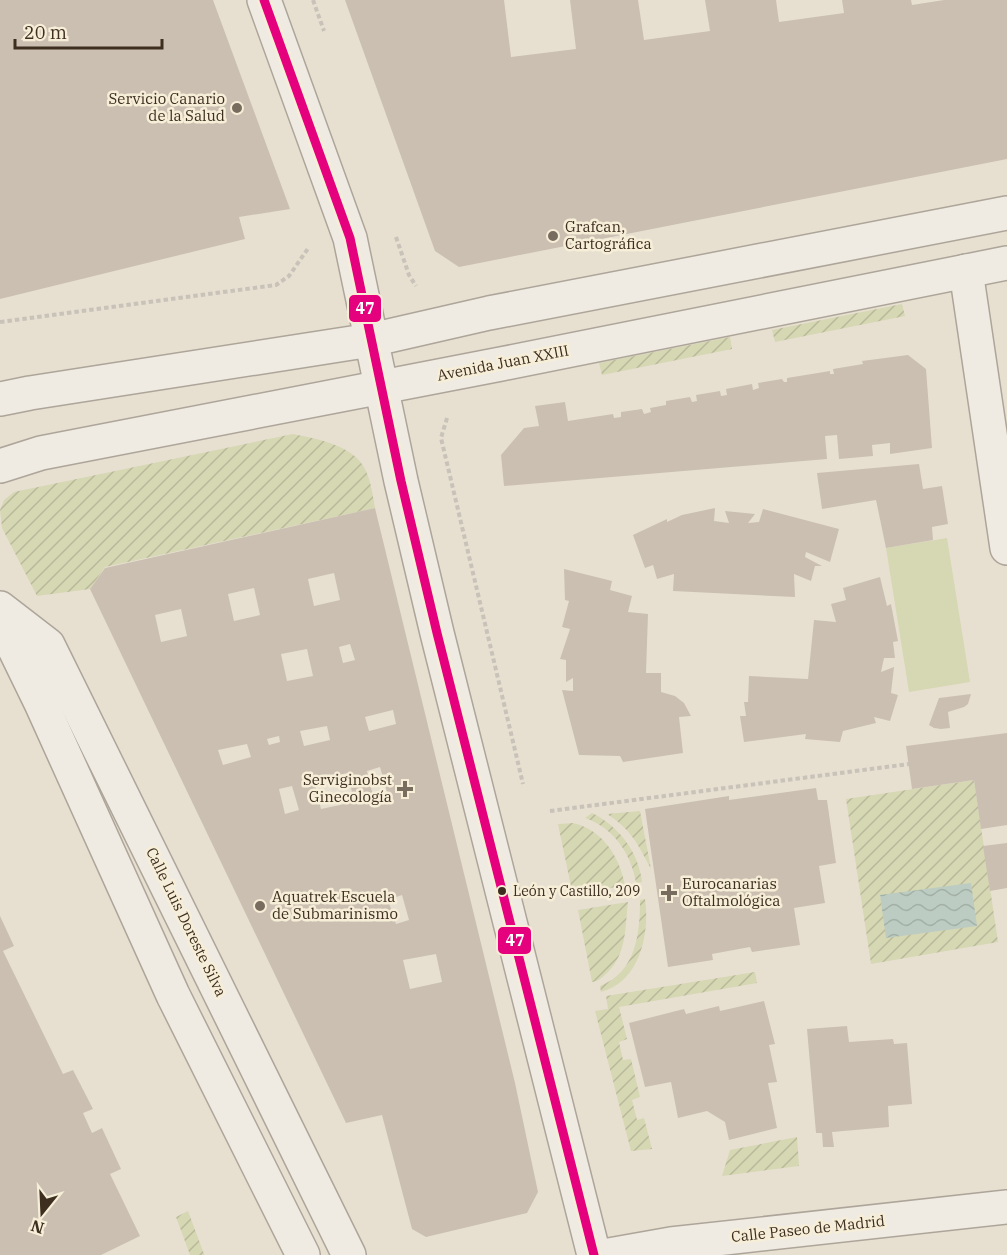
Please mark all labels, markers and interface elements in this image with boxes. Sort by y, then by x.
scale bar [15,12,162,50]
text: 20 m [24,21,67,44]
place label: Servicio Canario de la Salud [109,89,225,125]
marker: Servicio Canario de la Salud [230,101,244,115]
place label: Grafcan, Cartográfica [565,217,652,253]
marker: Grafcan, Cartográfica [546,229,560,243]
line badge: 47 [348,294,382,323]
text: 47 [355,298,375,318]
street label: Avenida Juan XXIII [435,340,570,385]
place label: Serviginobst Ginecología [303,770,392,806]
marker: Serviginobst Ginecología [396,780,414,798]
street label: Calle Luis Doreste Silva [142,844,231,1000]
place label: Eurocanarias Oftalmológica [682,874,780,910]
place label: León y Castillo, 209 [513,882,640,900]
marker: Eurocanarias Oftalmológica [660,884,678,902]
marker: León y Castillo, 209 [496,885,508,897]
place label: Aquatrek Escuela de Submarinismo [272,887,398,923]
marker: Aquatrek Escuela de Submarinismo [253,899,267,913]
line badge: 47 [497,926,532,955]
text: 47 [505,930,525,950]
north arrow [12,1183,72,1243]
street label: Calle Paseo de Madrid [730,1211,886,1246]
text: N [28,1216,46,1239]

